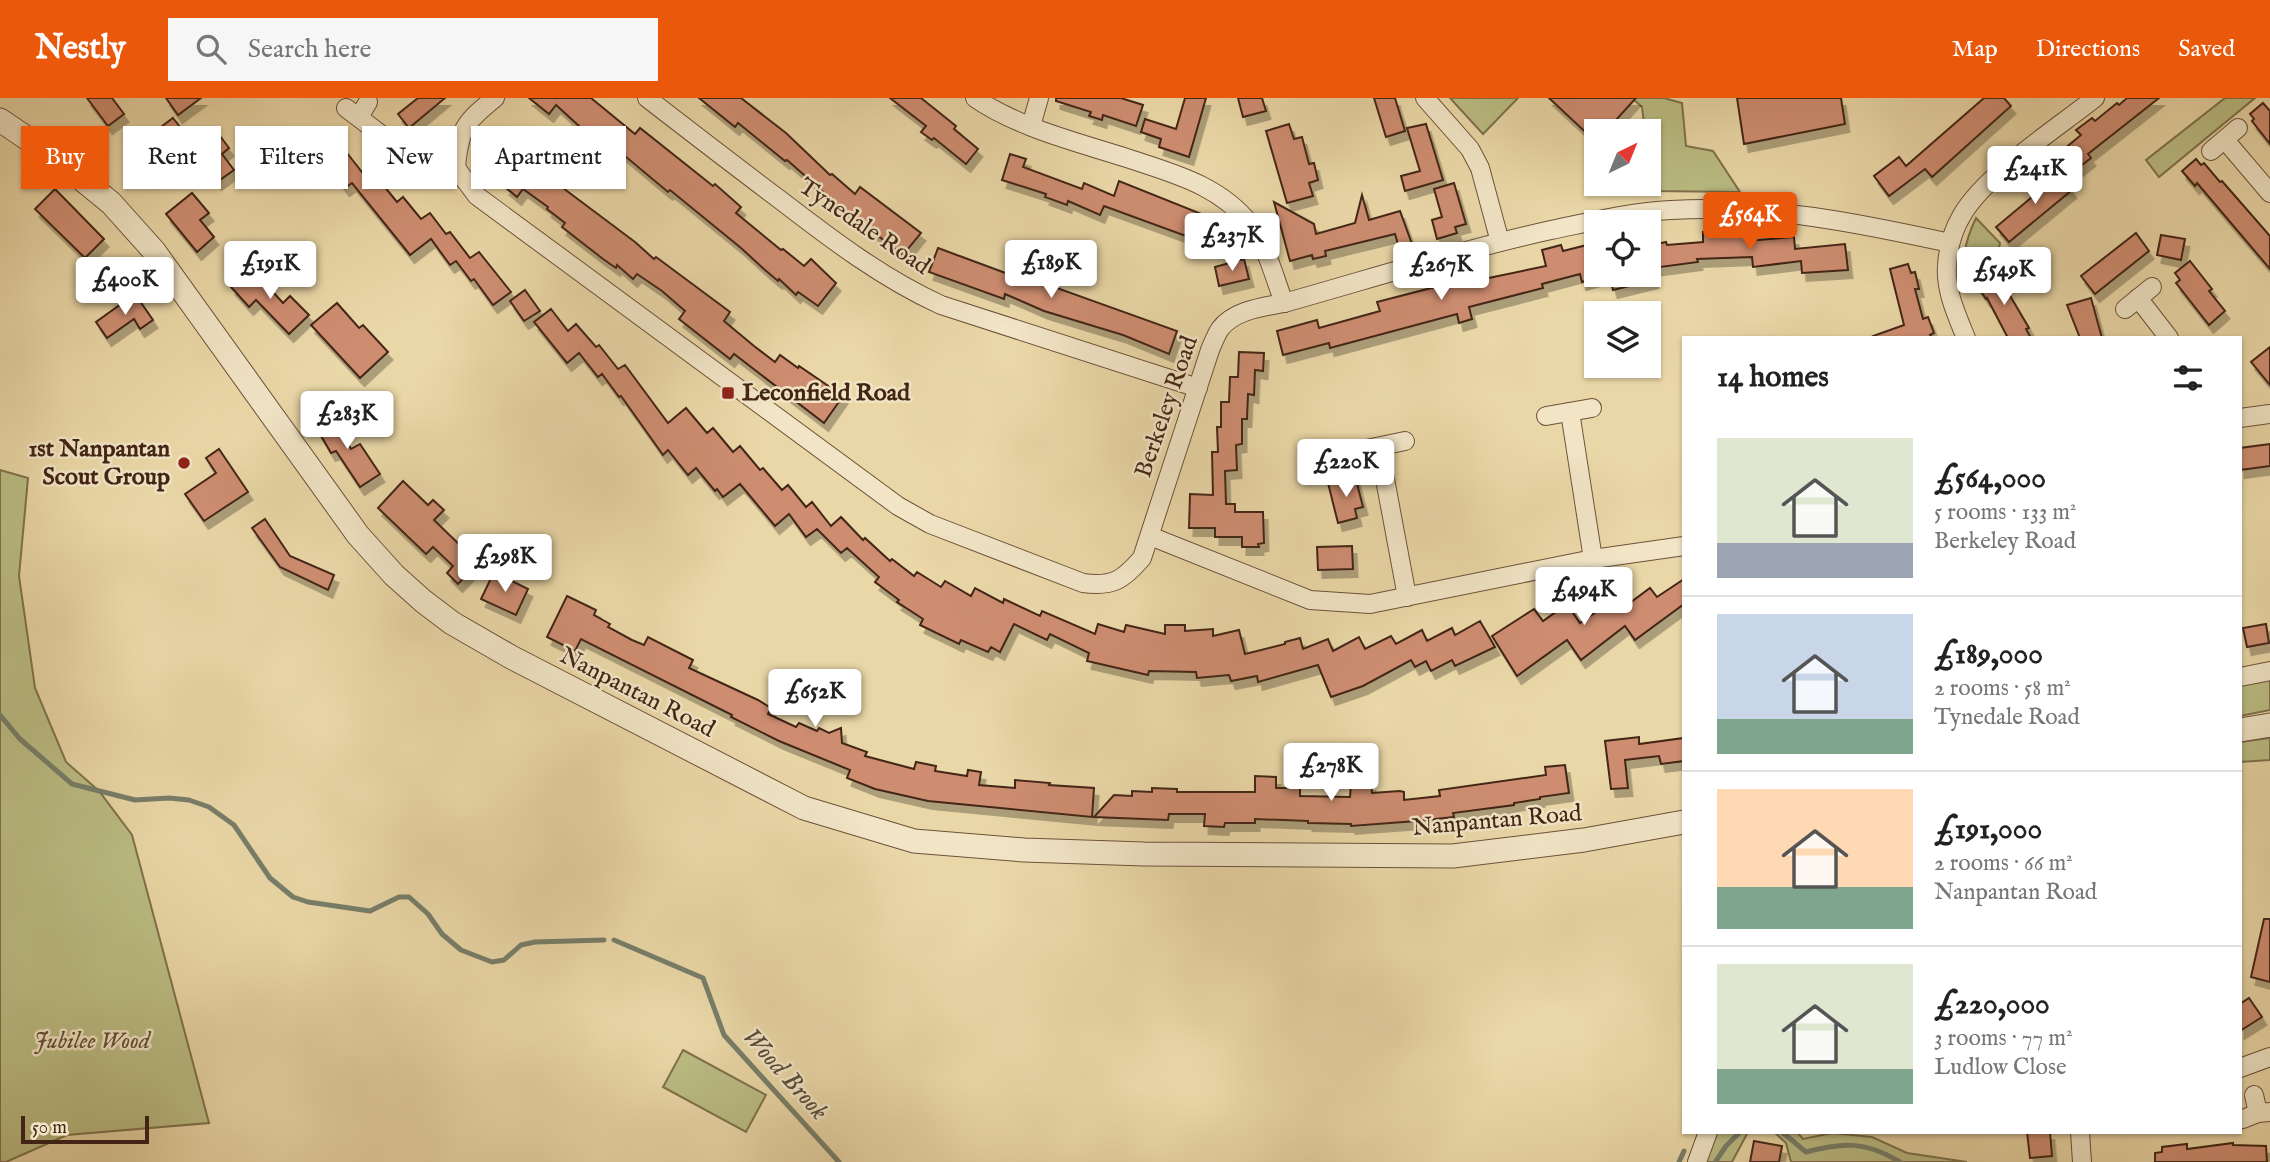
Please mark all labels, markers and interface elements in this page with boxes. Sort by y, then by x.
search box [168,18,658,81]
text: Nestly [35,28,126,70]
icon: search [192,30,230,68]
text: Search here [248,33,372,66]
text: Map [1952,34,1998,65]
text: Directions [2036,34,2140,65]
text: Saved [2178,34,2235,65]
north arrow [1584,119,1661,196]
map controls [1584,119,1661,378]
chip: Buy [21,126,109,189]
chip: Rent [123,126,221,189]
chip: Filters [235,126,348,189]
chip: New [362,126,457,189]
chip: Apartment [471,126,626,189]
pin: £241K [1986,146,2084,206]
text: £241K [2003,154,2067,183]
street label: Tynedale Road [792,172,936,282]
pin: £564K [1701,192,1799,252]
text: £564K [1719,200,1781,229]
button: locate [1584,210,1661,287]
pin: £237K [1183,214,1281,273]
text: £237K [1201,221,1263,250]
pin: £189K [1002,240,1100,300]
pin: £191K [221,242,319,301]
pin: £267K [1392,242,1490,302]
text: £189K [1021,248,1081,277]
pin: £549K [1955,248,2053,307]
text: £191K [240,249,300,278]
text: £267K [1409,250,1473,279]
text: £549K [1973,255,2035,284]
pin: £400K [76,258,174,317]
text: £400K [92,265,158,294]
button: layers [1584,301,1661,378]
street label: Berkeley Road [1128,332,1206,482]
text: 14 homes [1717,359,1829,397]
icon: filters [2169,359,2207,397]
place label: Leconfield Road [742,378,911,409]
marker: Leconfield Road [720,385,736,401]
pin: £283K [298,392,396,451]
text: £283K [317,399,377,428]
place label: 1st Nanpantan Scout Group [28,434,170,493]
pin: £220K [1297,440,1395,499]
text: £220K [1313,447,1379,476]
marker: 1st Nanpantan Scout Group [176,455,192,471]
text: £564,000 [1934,460,2046,498]
icon: home [1773,466,1857,550]
text: 5 rooms · 133 m² [1934,498,2077,527]
text: Berkeley Road [1934,527,2076,556]
pin: £298K [456,534,554,594]
text: £298K [474,542,536,571]
pin: £494K [1535,568,1633,627]
text: £494K [1551,575,1617,604]
text: £189,000 [1934,636,2043,674]
street label: Nanpantan Road [554,641,720,746]
icon: home [1773,642,1857,726]
pin: £652K [766,670,864,729]
text: 2 rooms · 58 m² [1934,674,2071,703]
text: £652K [784,677,846,706]
text: Tynedale Road [1934,703,2080,732]
pin: £278K [1282,744,1380,803]
text: £278K [1300,751,1362,780]
street label: Nanpantan Road [1411,798,1583,844]
text: £191,000 [1934,811,2042,849]
icon: home [1773,817,1857,901]
text: 2 rooms · 66 m² [1934,849,2073,878]
text: Nanpantan Road [1934,878,2097,907]
text: £220,000 [1934,986,2050,1024]
icon: home [1773,992,1857,1076]
water label: Wood Brook [735,1021,836,1128]
text: 3 rooms · 77 m² [1934,1024,2073,1053]
park label: Jubilee Wood [34,1026,152,1057]
text: Ludlow Close [1934,1053,2067,1082]
scale bar [21,1113,149,1145]
text: 50 m [32,1116,67,1140]

